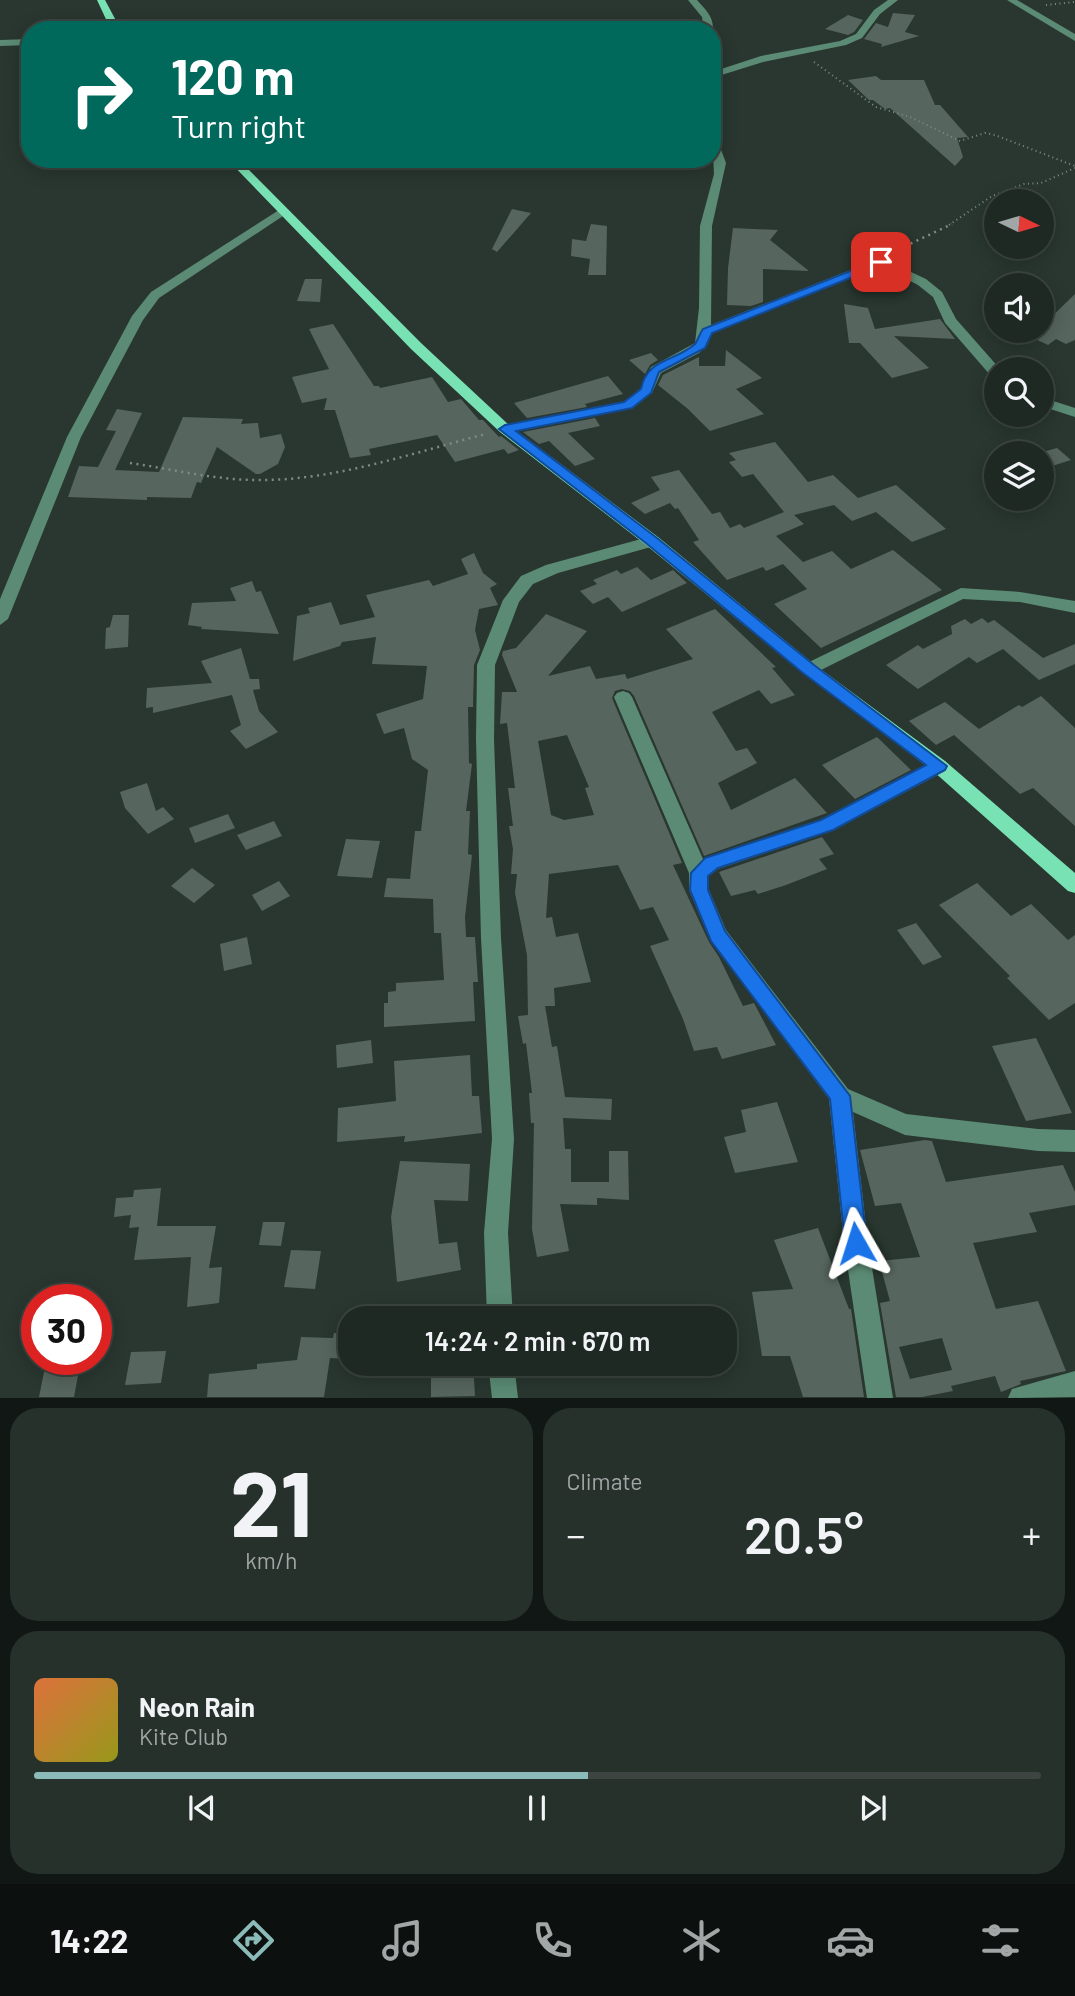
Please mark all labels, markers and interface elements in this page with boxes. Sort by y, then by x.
text: 120 m [171,46,294,105]
icon: right [56,49,147,140]
text: Turn right [171,106,306,144]
north arrow [984,189,1054,259]
map controls [984,189,1054,511]
pin [851,232,911,292]
icon: arrive [862,243,900,281]
button: sound [984,273,1054,343]
button: search [984,357,1054,427]
button: layers [984,441,1054,511]
position arrow [819,1206,893,1280]
speed limit sign: 30 [21,1284,112,1375]
text: 14:24 · 2 min · 670 m [425,1325,650,1356]
text: 21 [230,1446,313,1555]
text: Climate [567,1467,643,1495]
text: 20.5° [744,1502,864,1564]
text: − [567,1511,586,1557]
text: + [1022,1511,1041,1557]
text: km/h [245,1546,297,1574]
text: Neon Rain [139,1691,255,1722]
text: Kite Club [139,1722,228,1750]
icon: previous [183,1789,221,1827]
icon: pause [518,1789,556,1827]
icon: next [854,1789,892,1827]
icon: directions [229,1916,278,1965]
icon: music [378,1916,427,1965]
icon: phone [528,1916,577,1965]
icon: climate [677,1916,726,1965]
icon: car [826,1916,875,1965]
icon: filters [976,1916,1025,1965]
text: 14:22 [50,1921,128,1959]

